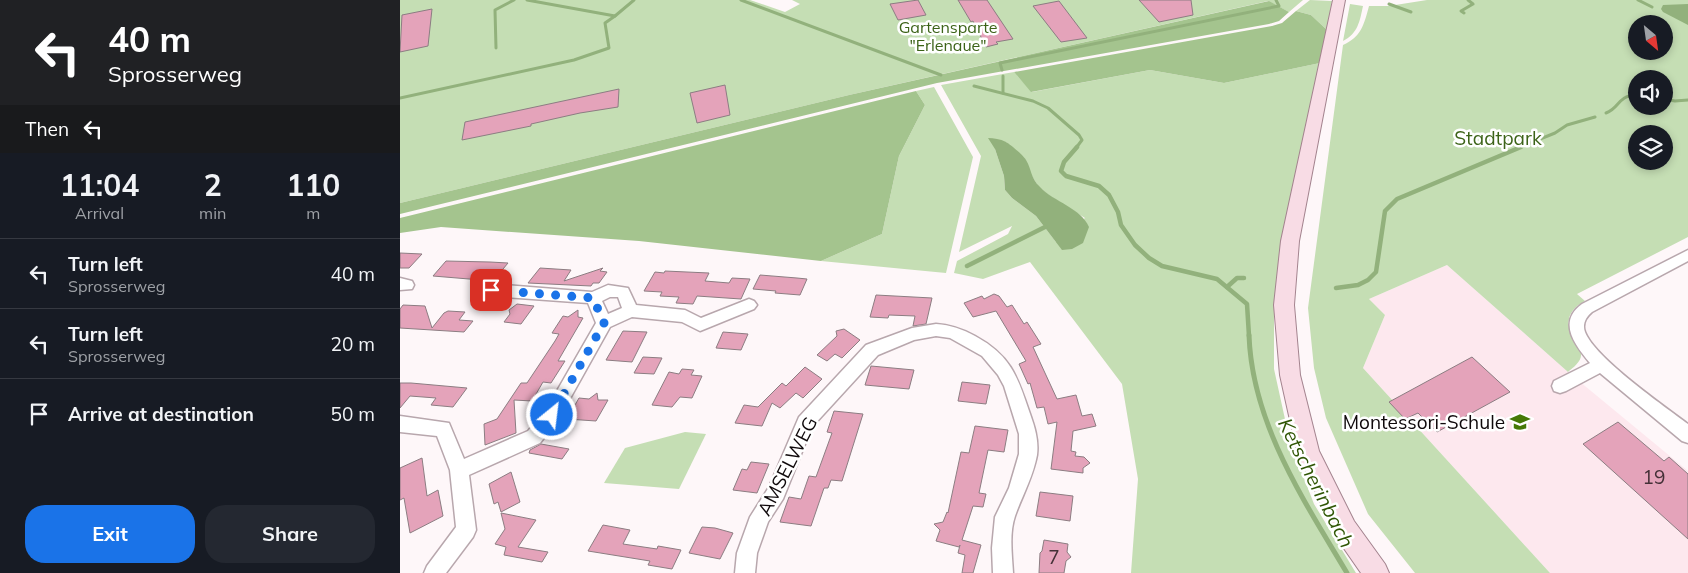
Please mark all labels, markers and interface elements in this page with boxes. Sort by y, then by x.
north arrow [1628,15,1672,60]
map controls [1628,15,1673,170]
text: 40 m [108,17,191,61]
park label: Gartensparte "Erlenaue" [899,17,997,55]
icon: left [25,20,90,85]
text: Sprosserweg [108,60,242,88]
button: sound [1628,70,1673,115]
icon: left [79,115,107,143]
text: Then [25,117,69,141]
button: layers [1628,125,1673,170]
park label: Stadtpark [1454,126,1542,150]
text: 11:04 [60,166,139,204]
text: 2 [204,166,222,204]
text: 110 [286,166,340,204]
text: Arrival [75,203,124,223]
text: min [199,203,226,223]
text: m [306,203,320,223]
text: Turn left [68,252,143,276]
icon: left [25,260,53,288]
text: 40 m [331,262,375,286]
pin [470,269,512,311]
text: Sprosserweg [68,276,165,296]
icon: arrive [477,276,505,304]
text: Turn left [68,322,143,346]
icon: left [25,330,53,358]
text: 20 m [331,332,375,356]
text: Sprosserweg [68,346,165,366]
position arrow [525,388,577,440]
icon: arrive [25,400,53,428]
text: Arrive at destination [68,402,254,426]
text: 50 m [331,402,375,426]
place label: Montessori-Schule [1343,410,1505,434]
school or university icon: Montessori-Schule [1509,411,1531,433]
street label: AMSELWEG [752,412,822,520]
water label: Ketscherinbach [1273,414,1360,552]
house number: 19 [1643,465,1665,489]
button: Exit [25,505,195,563]
button: Share [205,505,375,563]
house number: 7 [1048,545,1060,569]

